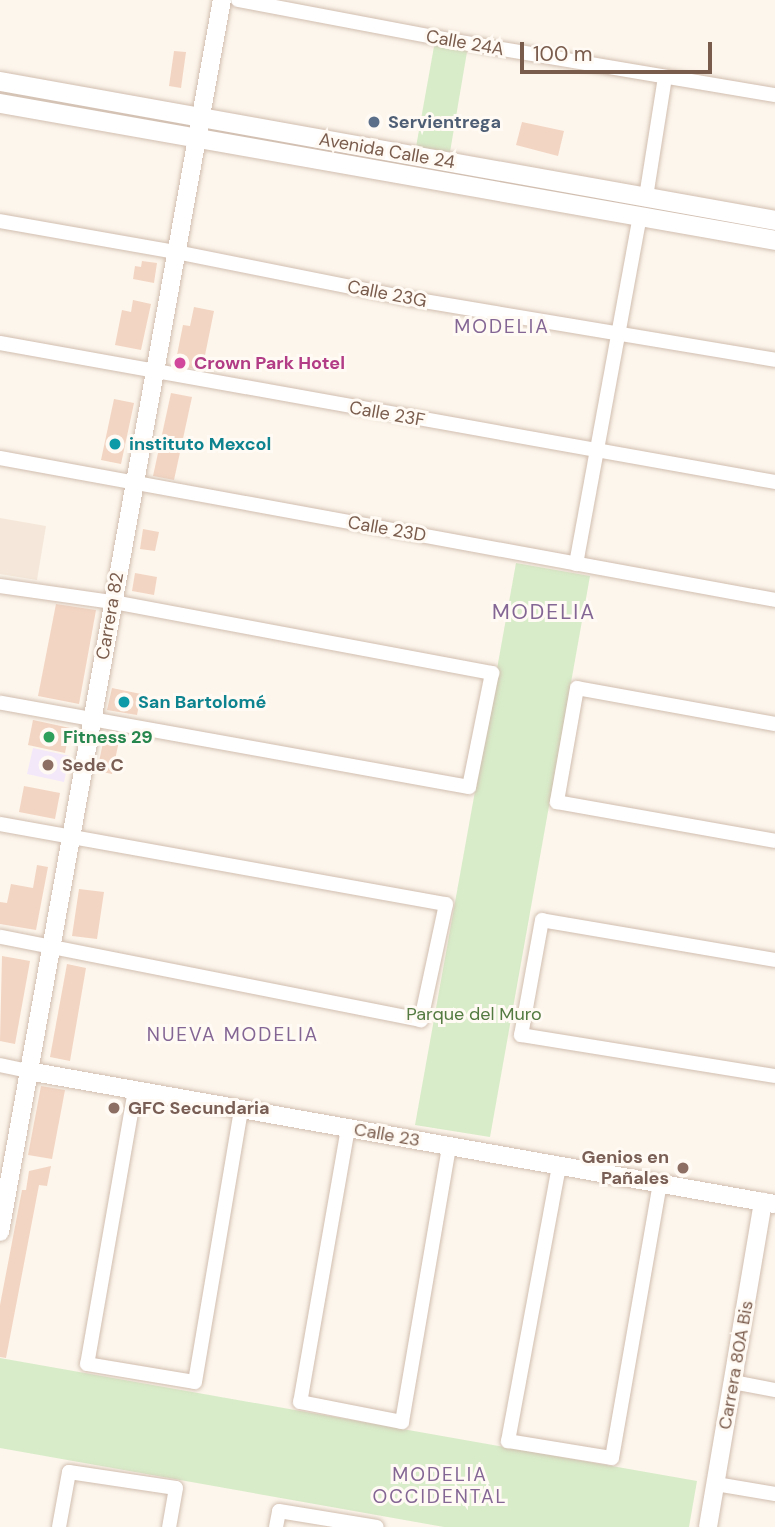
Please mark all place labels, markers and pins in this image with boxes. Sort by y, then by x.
place label: Servientrega [388,111,501,133]
marker: Servientrega [366,114,382,130]
place label: Crown Park Hotel [194,352,345,374]
marker: Crown Park Hotel [172,355,188,371]
place label: instituto Mexcol [129,433,271,455]
marker: instituto Mexcol [107,436,123,452]
place label: San Bartolomé [138,691,266,713]
marker: San Bartolomé [116,694,132,710]
place label: Fitness 29 [63,726,153,748]
marker: Fitness 29 [41,729,57,745]
place label: Sede C [62,754,124,776]
marker: Sede C [40,757,56,773]
place label: GFC Secundaria [128,1097,270,1119]
marker: GFC Secundaria [106,1100,122,1116]
place label: Genios en Pañales [581,1147,669,1190]
marker: Genios en Pañales [675,1160,691,1176]

